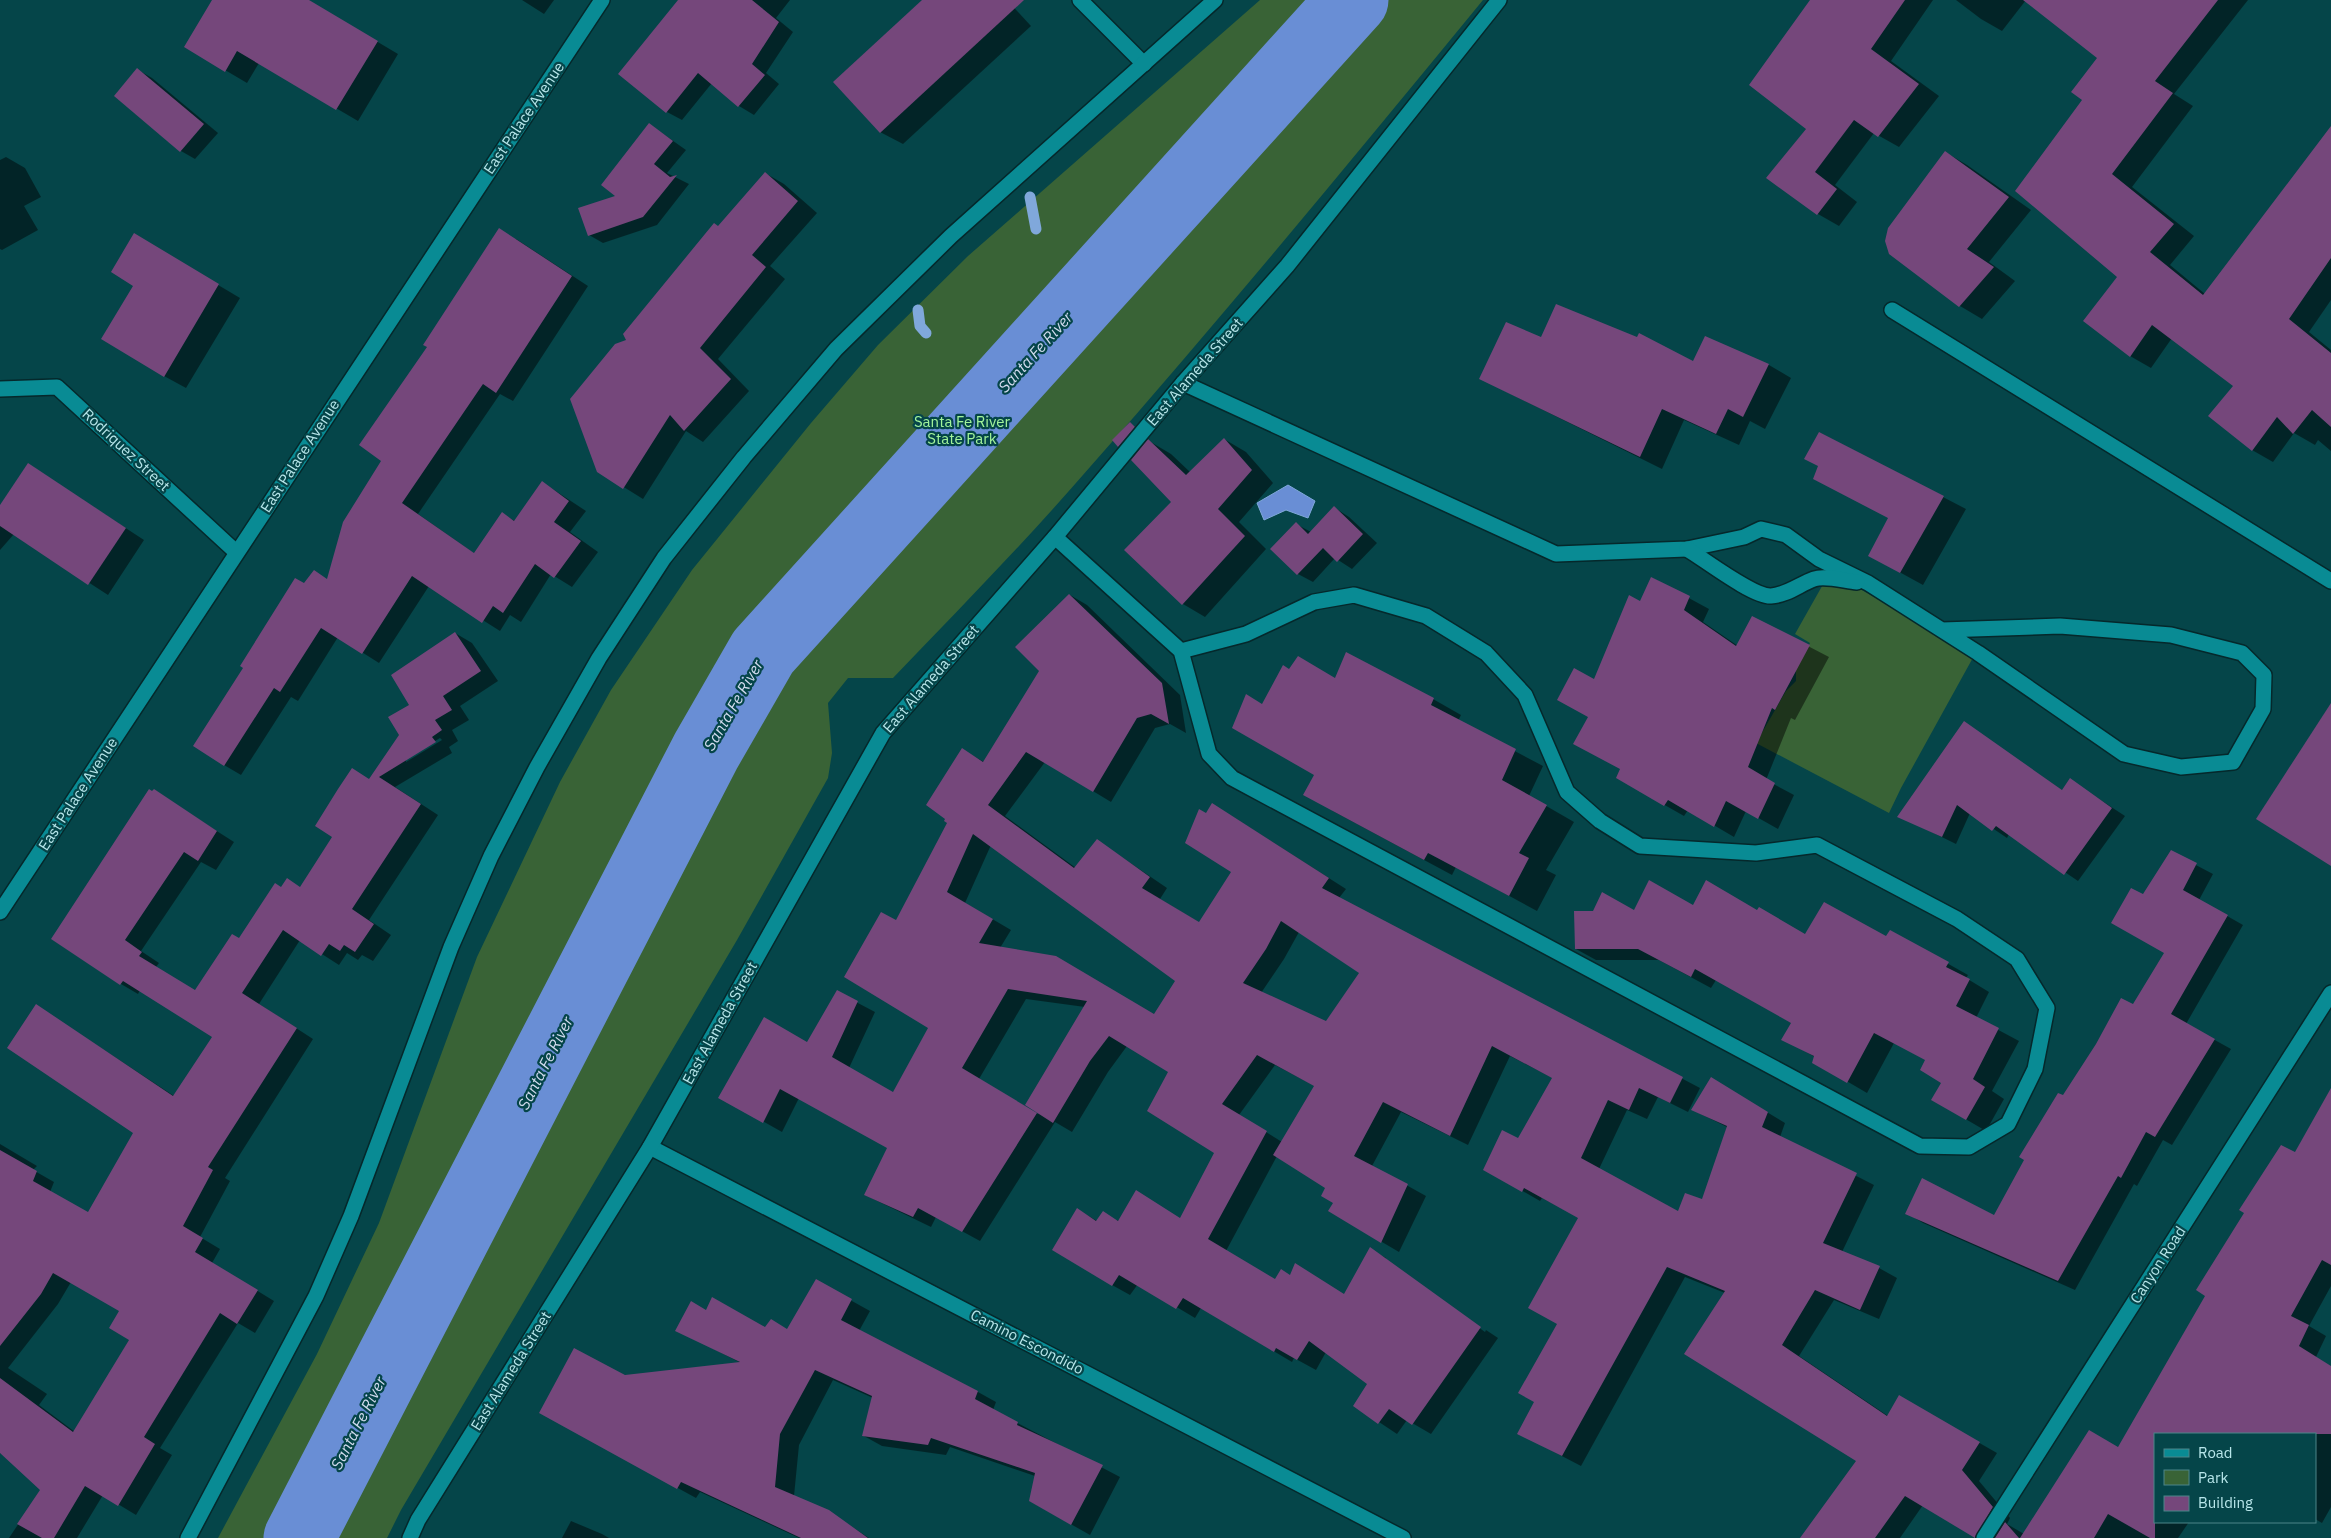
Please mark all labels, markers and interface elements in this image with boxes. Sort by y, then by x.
street label: East Palace Avenue [479,58,568,177]
water label: Santa Fe River [994,307,1077,396]
street label: East Alameda Street [1142,314,1247,430]
street label: East Palace Avenue [256,396,343,516]
street label: Rodriquez Street [79,404,174,495]
park label: Santa Fe River State Park [914,412,1011,448]
street label: East Alameda Street [878,621,983,737]
water label: Santa Fe River [699,655,768,754]
street label: East Palace Avenue [34,734,121,854]
street label: East Alameda Street [678,958,761,1087]
water label: Santa Fe River [513,1012,578,1113]
street label: Canyon Road [2126,1223,2190,1307]
street label: Camino Escondido [967,1305,1087,1378]
street label: East Alameda Street [466,1308,555,1434]
water label: Santa Fe River [326,1372,391,1473]
legend [2154,1433,2316,1523]
text: Road [2198,1443,2233,1462]
text: Park [2198,1468,2228,1487]
text: Building [2198,1493,2253,1512]

